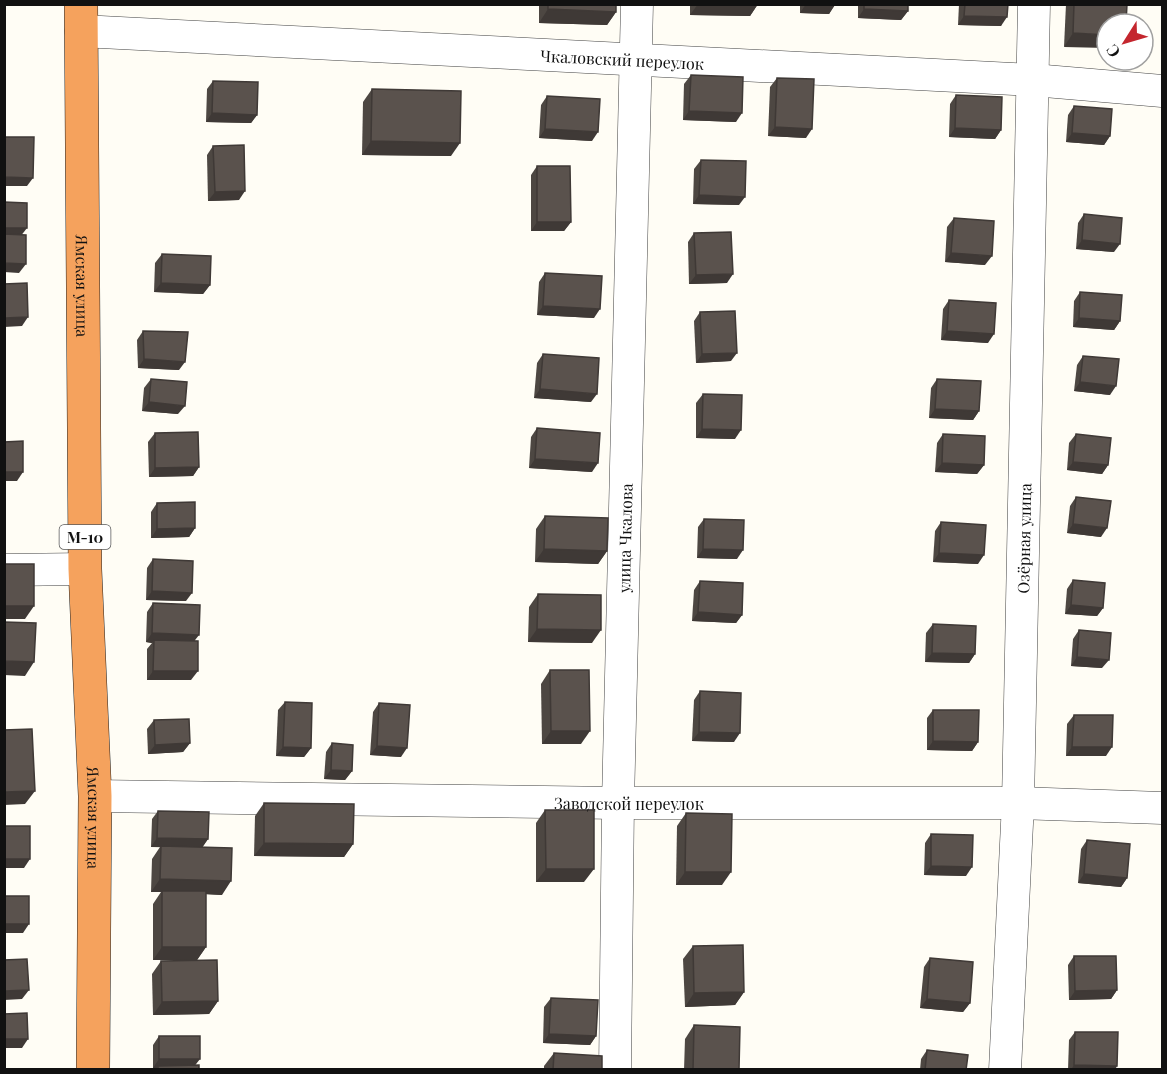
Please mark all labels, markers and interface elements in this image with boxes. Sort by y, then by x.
north arrow [1095,12,1155,72]
text: С [1101,41,1124,62]
street label: Чкаловский переулок [540,44,705,74]
street label: Ямская улица [72,234,94,337]
street label: улица Чкалова [612,483,636,594]
street label: Озёрная улица [1012,483,1035,594]
road number: М-10 [60,525,110,549]
street label: Ямская улица [83,765,106,869]
street label: Заводской переулок [554,792,704,814]

